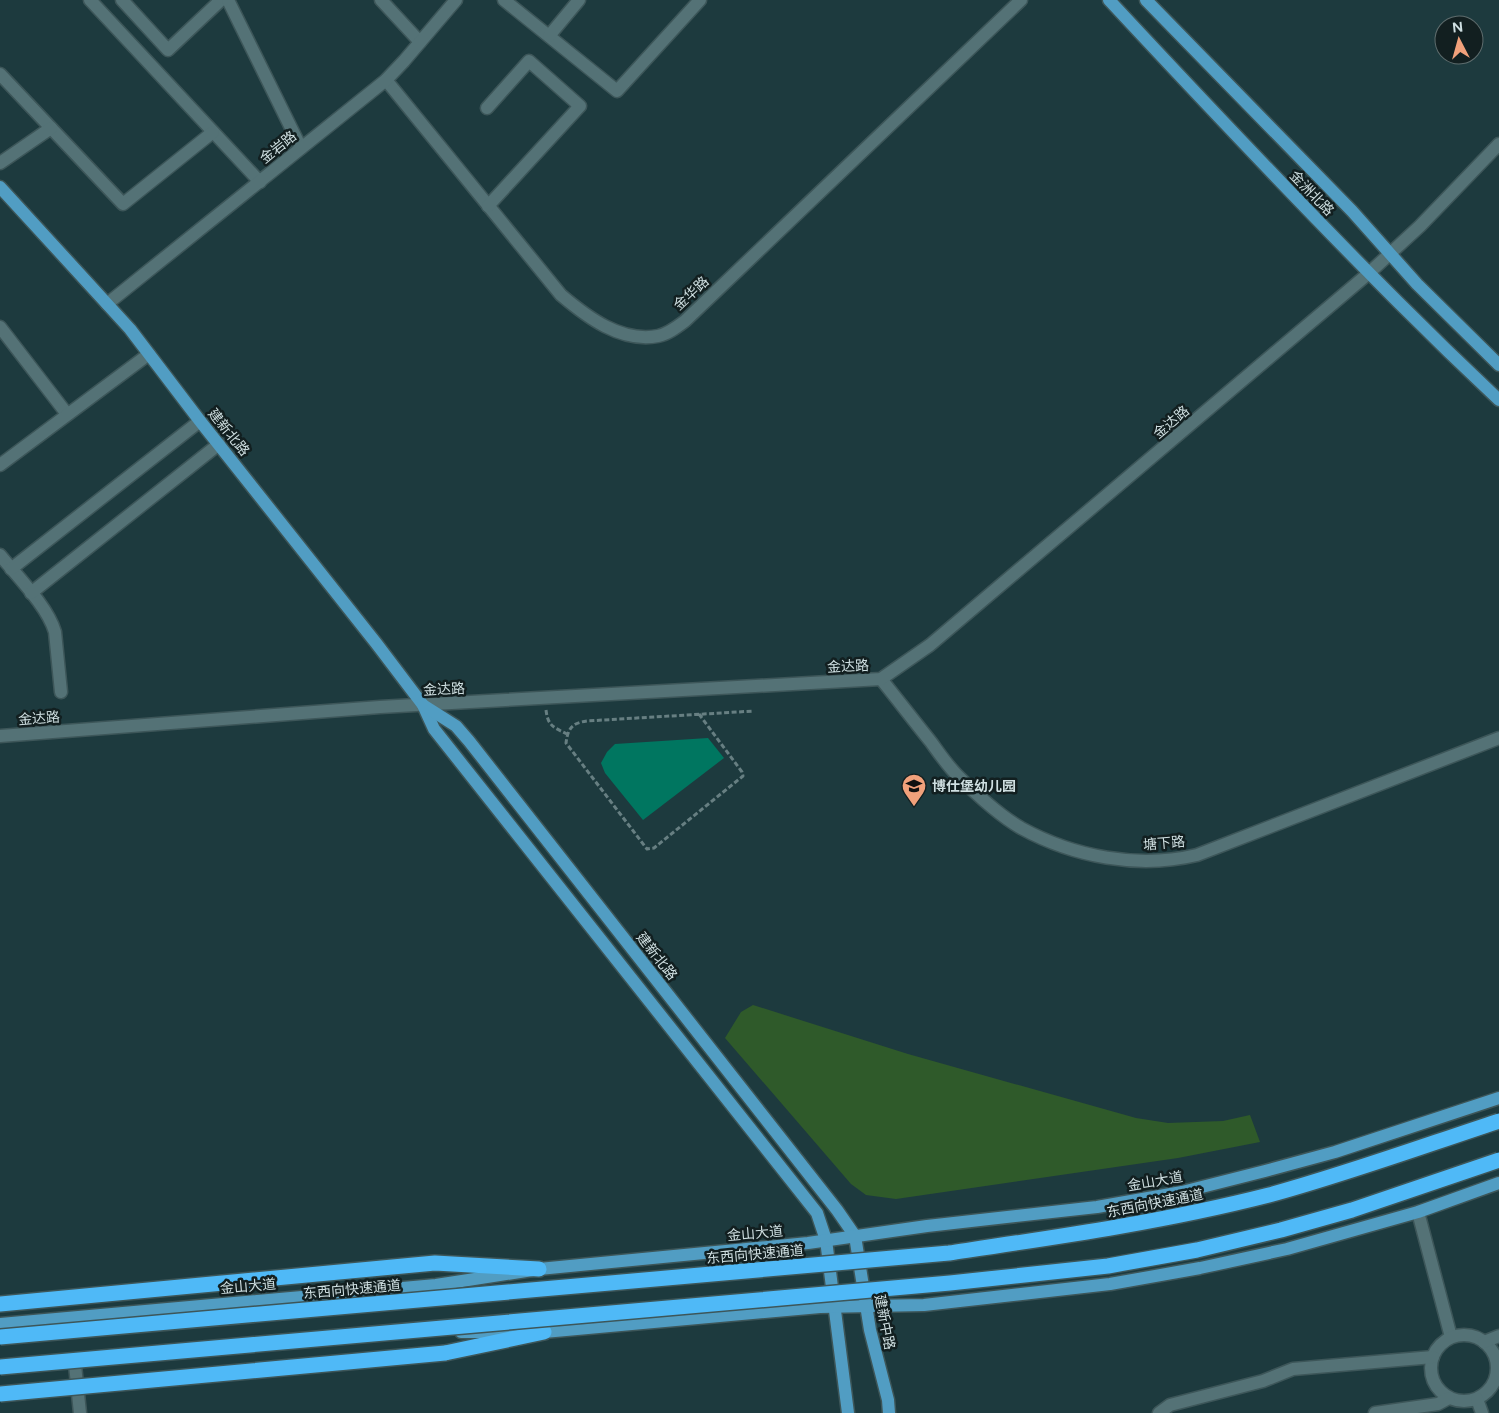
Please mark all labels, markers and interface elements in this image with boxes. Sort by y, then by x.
north arrow [1434,15,1484,65]
text: N [1451,19,1464,37]
street label: 金岩路 [257,128,300,167]
street label: 金洲北路 [1286,167,1337,219]
street label: 金华路 [670,273,712,314]
street label: 金达路 [1150,402,1193,442]
street label: 建新北路 [204,405,253,459]
street label: 金达路 [827,657,869,676]
street label: 金达路 [423,680,465,699]
street label: 金达路 [17,709,61,728]
school or university icon: 博仕堡幼儿园 [901,773,927,807]
place label: 博仕堡幼儿园 [932,778,1016,795]
street label: 塘下路 [1142,833,1186,854]
street label: 建新北路 [633,929,681,984]
street label: 金山大道 [1126,1168,1184,1195]
street label: 东西向快速通道 [1105,1186,1205,1221]
street label: 金山大道 [726,1223,784,1244]
street label: 东西向快速通道 [705,1242,805,1267]
street label: 金山大道 [219,1276,277,1297]
street label: 东西向快速通道 [302,1277,402,1302]
street label: 建新中路 [871,1293,898,1351]

